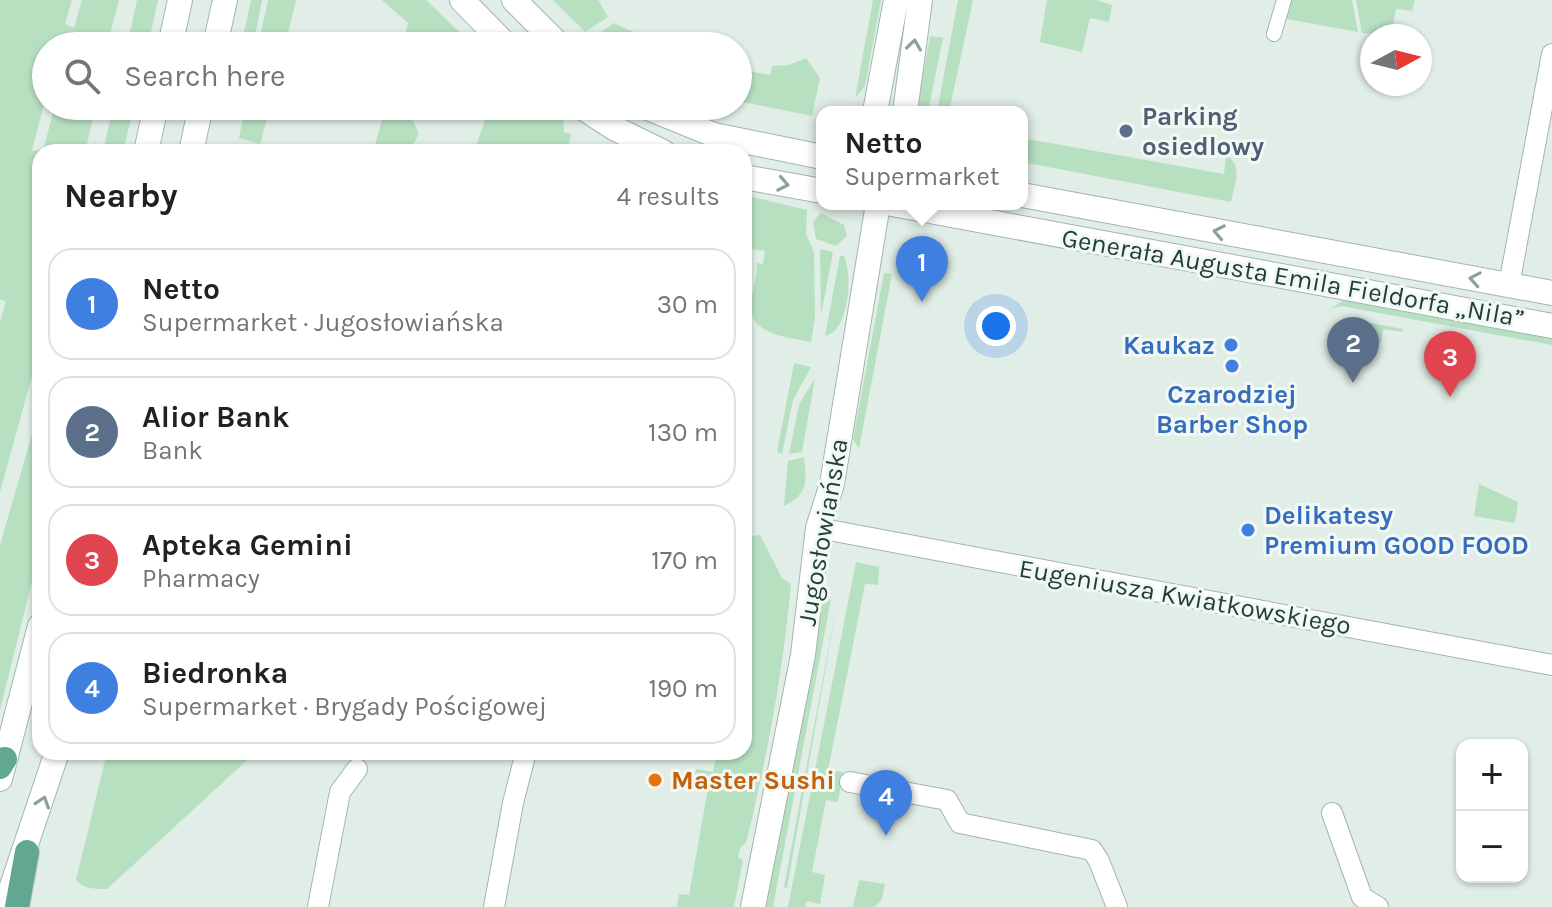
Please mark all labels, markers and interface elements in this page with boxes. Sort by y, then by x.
north arrow [1360,24,1432,96]
search box [32,32,752,120]
one-way arrow [905,38,922,52]
icon: search [60,54,104,98]
text: Search here [124,58,285,94]
place label: Parking osiedlowy [1142,101,1264,162]
popup [816,106,1028,210]
marker: Parking osiedlowy [1117,122,1135,140]
text: Netto [844,125,922,161]
text: Supermarket [844,161,1000,192]
one-way arrow [776,175,790,192]
text: Nearby [64,176,178,216]
text: 4 results [616,181,720,212]
street label: Generała Augusta Emila Fieldorfa „Nila” [1059,222,1527,334]
one-way arrow [1213,225,1226,242]
pin: 1 [896,236,948,302]
text: Netto [142,271,220,307]
one-way arrow [1469,271,1482,288]
text: 1 [87,289,97,320]
text: 30 m [657,289,718,320]
your location [976,306,1016,346]
text: Supermarket · Jugosłowiańska [142,307,504,338]
pin: 2 [1327,317,1379,383]
place label: Kaukaz [1123,330,1215,361]
pin: 3 [1424,331,1476,397]
marker: Kaukaz [1222,336,1240,354]
marker: Czarodziej Barber Shop [1223,357,1241,375]
place label: Czarodziej Barber Shop [1156,379,1308,440]
text: Alior Bank [142,399,290,435]
text: 2 [84,417,100,448]
text: 130 m [648,417,718,448]
text: Bank [142,435,203,466]
street label: Jugosłowiańska [791,436,855,628]
place label: Delikatesy Premium GOOD FOOD [1264,500,1529,561]
marker: Delikatesy Premium GOOD FOOD [1239,521,1257,539]
text: Apteka Gemini [142,527,353,563]
text: 3 [84,545,100,576]
text: 170 m [651,545,718,576]
street label: Eugeniusza Kwiatkowskiego [1017,553,1353,641]
text: Pharmacy [142,563,260,594]
text: Biedronka [142,655,288,691]
text: 4 [84,673,100,704]
text: 190 m [648,673,718,704]
text: Supermarket · Brygady Pościgowej [142,691,547,722]
map controls [1456,739,1528,883]
button: + [1456,739,1528,811]
place label: Master Sushi [671,765,835,796]
pin: 4 [860,770,912,836]
marker: Master Sushi [646,771,664,789]
one-way arrow [33,796,49,810]
button: − [1456,811,1528,883]

